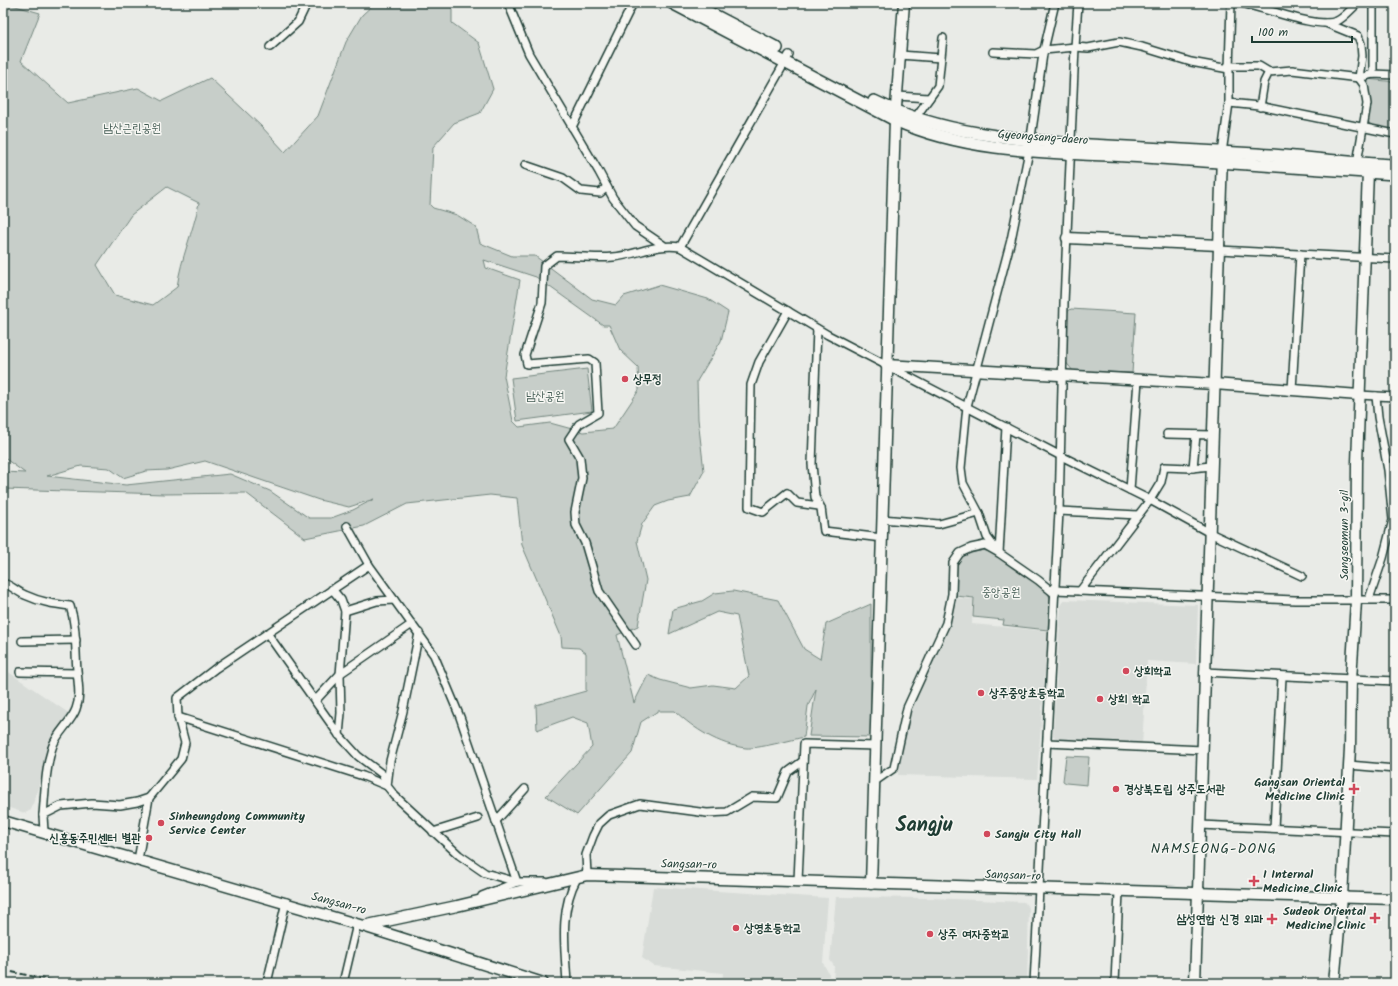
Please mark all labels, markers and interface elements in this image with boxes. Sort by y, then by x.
scale bar [1252,18,1352,44]
text: 100 m [1258,23,1289,42]
park label: 남산근린공원 [103,119,161,138]
street label: Gyeongsang-daero [997,125,1089,150]
place label: 상무정 [632,370,662,389]
marker: 상무정 [620,374,630,384]
park label: 남산공원 [526,387,564,406]
street label: Sangseomun 3-gil [1335,490,1354,580]
park label: 중앙공원 [982,583,1020,602]
place label: 상희학교 [1133,662,1173,681]
marker: 상희학교 [1121,666,1131,676]
place label: 상주중앙초등학교 [988,684,1066,703]
marker: 상주중앙초등학교 [976,688,986,698]
place label: 상희 학교 [1107,690,1151,709]
marker: 상희 학교 [1095,694,1105,704]
place label: Gangsan Oriental Medicine Clinic [1254,773,1346,806]
place label: 경상북도립 상주도서관 [1124,780,1226,799]
marker: Gangsan Oriental Medicine Clinic [1348,783,1360,795]
marker: 경상북도립 상주도서관 [1111,784,1121,794]
place label: Sinheungdong Community Service Center [169,807,306,840]
district label: Sangju [896,810,953,842]
marker: Sinheungdong Community Service Center [156,818,166,828]
place label: Sangju City Hall [995,825,1082,844]
place label: 신흥동주민센터 별관 [49,829,141,848]
marker: Sangju City Hall [982,829,992,839]
marker: 신흥동주민센터 별관 [144,833,154,843]
district label: NAMSEONG-DONG [1151,838,1277,860]
street label: Sangsan-ro [661,855,717,874]
street label: Sangsan-ro [985,865,1041,886]
place label: I Internal Medicine Clinic [1263,865,1343,898]
marker: I Internal Medicine Clinic [1248,875,1260,887]
street label: Sangsan-ro [309,887,368,920]
place label: Sudeok Oriental Medicine Clinic [1283,902,1367,935]
place label: 삼성연합 신경 외과 [1177,910,1263,929]
marker: Sudeok Oriental Medicine Clinic [1369,912,1381,924]
marker: 삼성연합 신경 외과 [1266,913,1278,925]
place label: 상영초등학교 [743,919,802,938]
marker: 상영초등학교 [731,923,741,933]
place label: 상주 여자중학교 [937,925,1010,944]
marker: 상주 여자중학교 [925,929,935,939]

